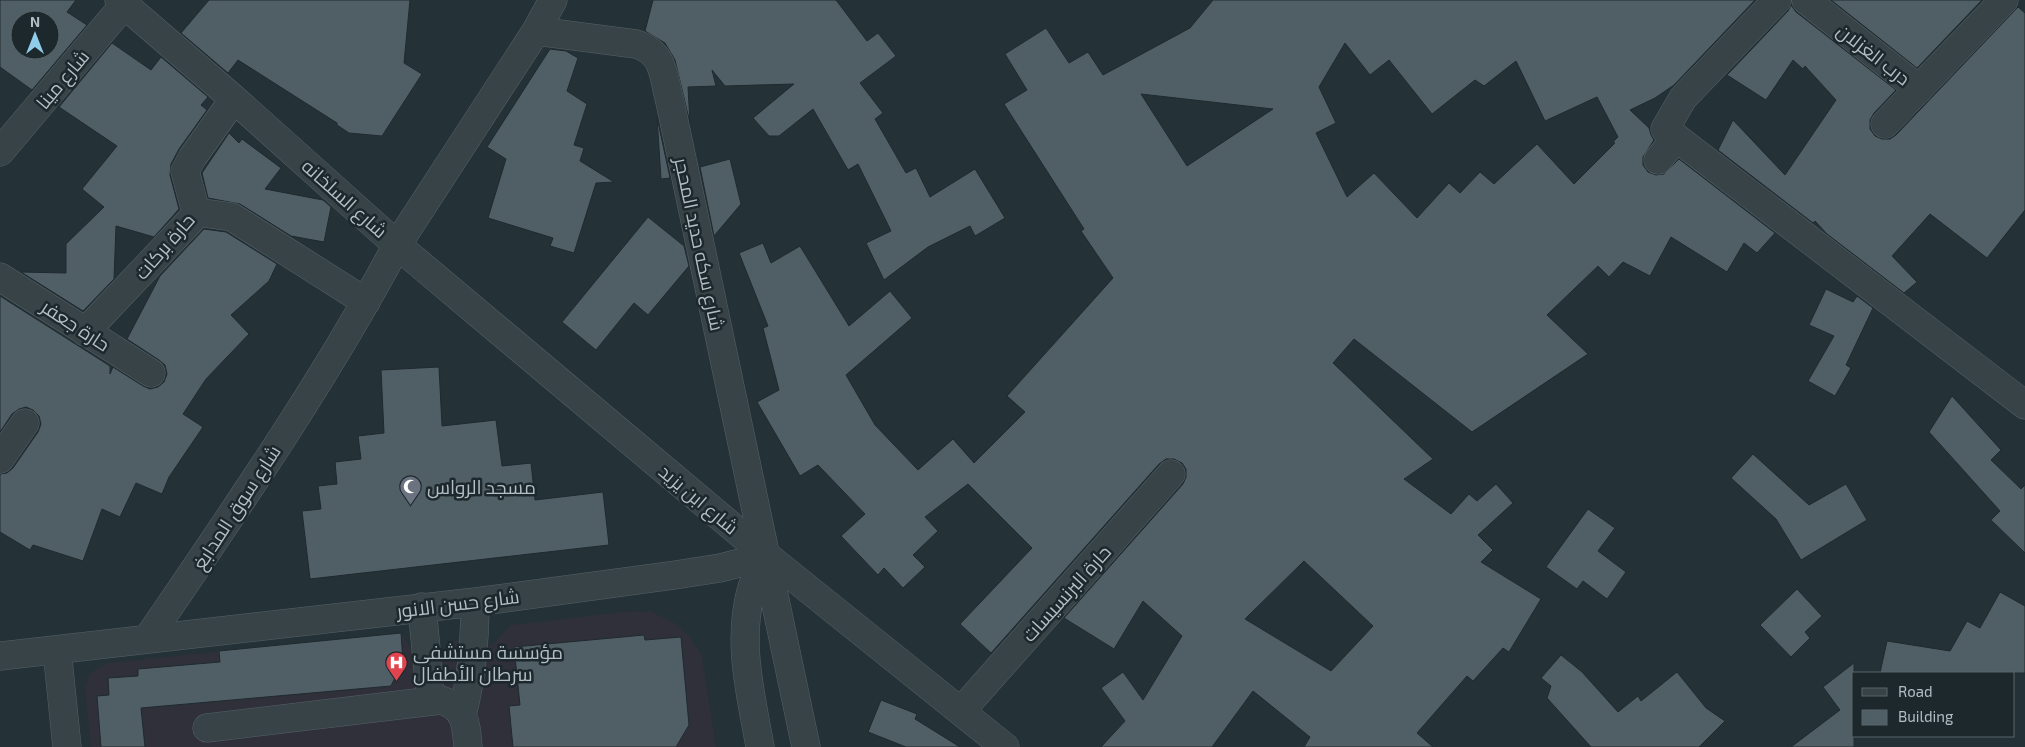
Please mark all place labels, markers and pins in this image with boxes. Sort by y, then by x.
mosque icon: مسجد الرواس [399,474,423,505]
place label: مسجد الرواس [427,475,536,499]
place label: مؤسسة مستشفى سرطان الأطفال [413,640,563,686]
hospital icon: مؤسسة مستشفى سرطان الأطفال [385,650,409,681]

